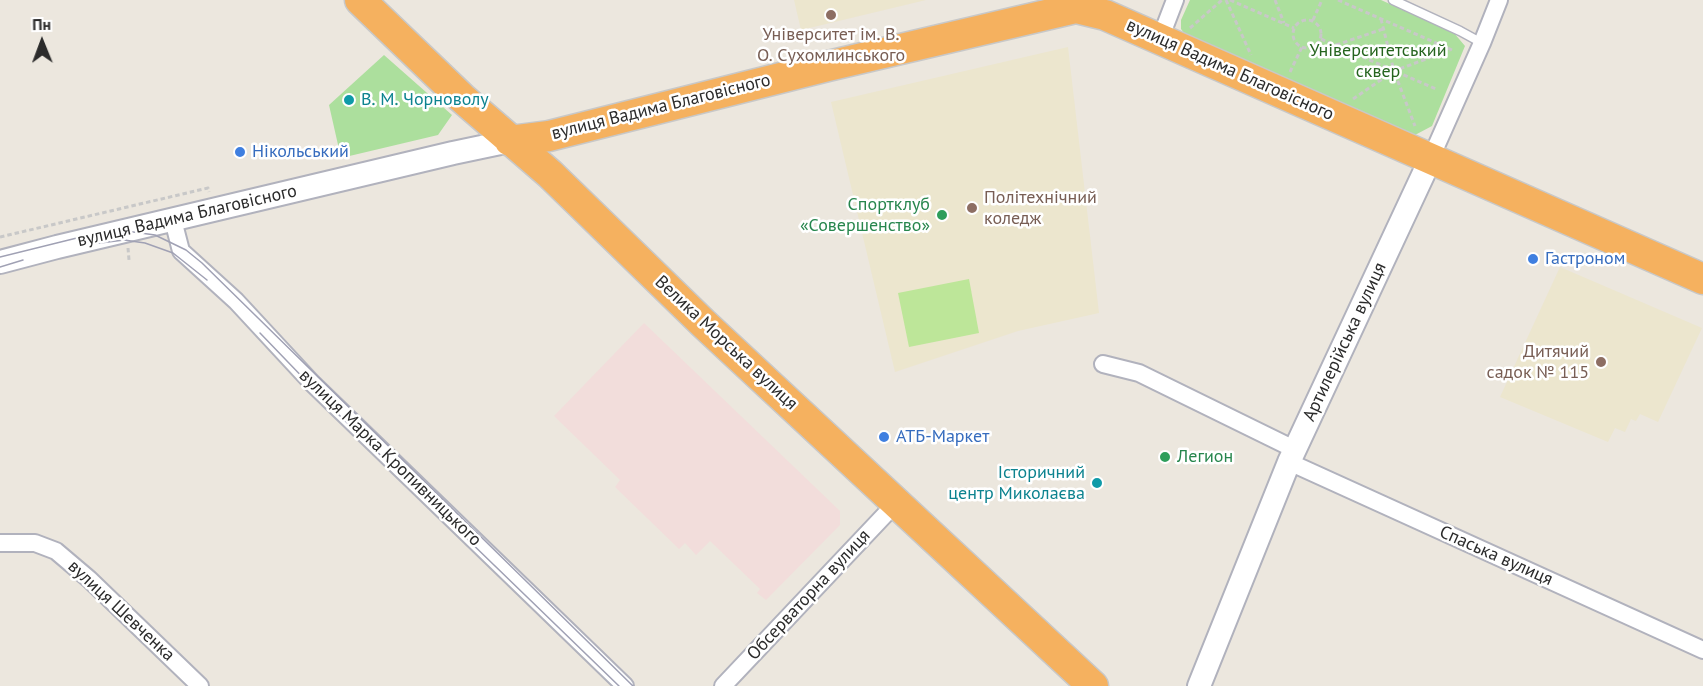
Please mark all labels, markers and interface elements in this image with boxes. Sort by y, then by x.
marker: Університет ім. В. О. Сухомлинського [824,8,838,22]
north arrow [12,12,72,72]
text: Пн [32,14,51,34]
street label: вулиця Вадима Благовісного [1123,14,1337,126]
place label: Університет ім. В. О. Сухомлинського [757,24,905,66]
park label: Університетський сквер [1310,40,1446,82]
street label: вулиця Вадима Благовісного [549,69,773,145]
place label: В. М. Чорноволу [361,89,489,111]
marker: В. М. Чорноволу [342,93,356,107]
place label: Нікольський [252,141,349,163]
marker: Нікольський [233,145,247,159]
street label: вулиця Вадима Благовісного [75,180,299,252]
place label: Політехнічний коледж [984,187,1097,230]
place label: Спортклуб «Совершенство» [800,194,930,236]
marker: Політехнічний коледж [965,201,979,215]
marker: Спортклуб «Совершенство» [935,208,949,222]
place label: Гастроном [1545,248,1625,270]
marker: Гастроном [1526,252,1540,266]
street label: Артилерійська вулиця [1299,259,1391,425]
street label: Велика Морська вулиця [650,271,802,415]
place label: Дитячий садок № 115 [1487,341,1589,384]
marker: Дитячий садок № 115 [1594,355,1608,369]
street label: вулиця Марка Кропивницького [294,365,486,551]
place label: АТБ-Маркет [896,426,989,448]
marker: АТБ-Маркет [877,430,891,444]
place label: Легион [1177,446,1233,468]
marker: Легион [1158,450,1172,464]
place label: Історичний центр Миколаєва [948,462,1085,504]
marker: Історичний центр Миколаєва [1090,476,1104,490]
street label: Спаська вулиця [1436,521,1556,591]
street label: Обсерваторна вулиця [743,525,875,665]
street label: вулиця Шевченка [63,556,179,666]

